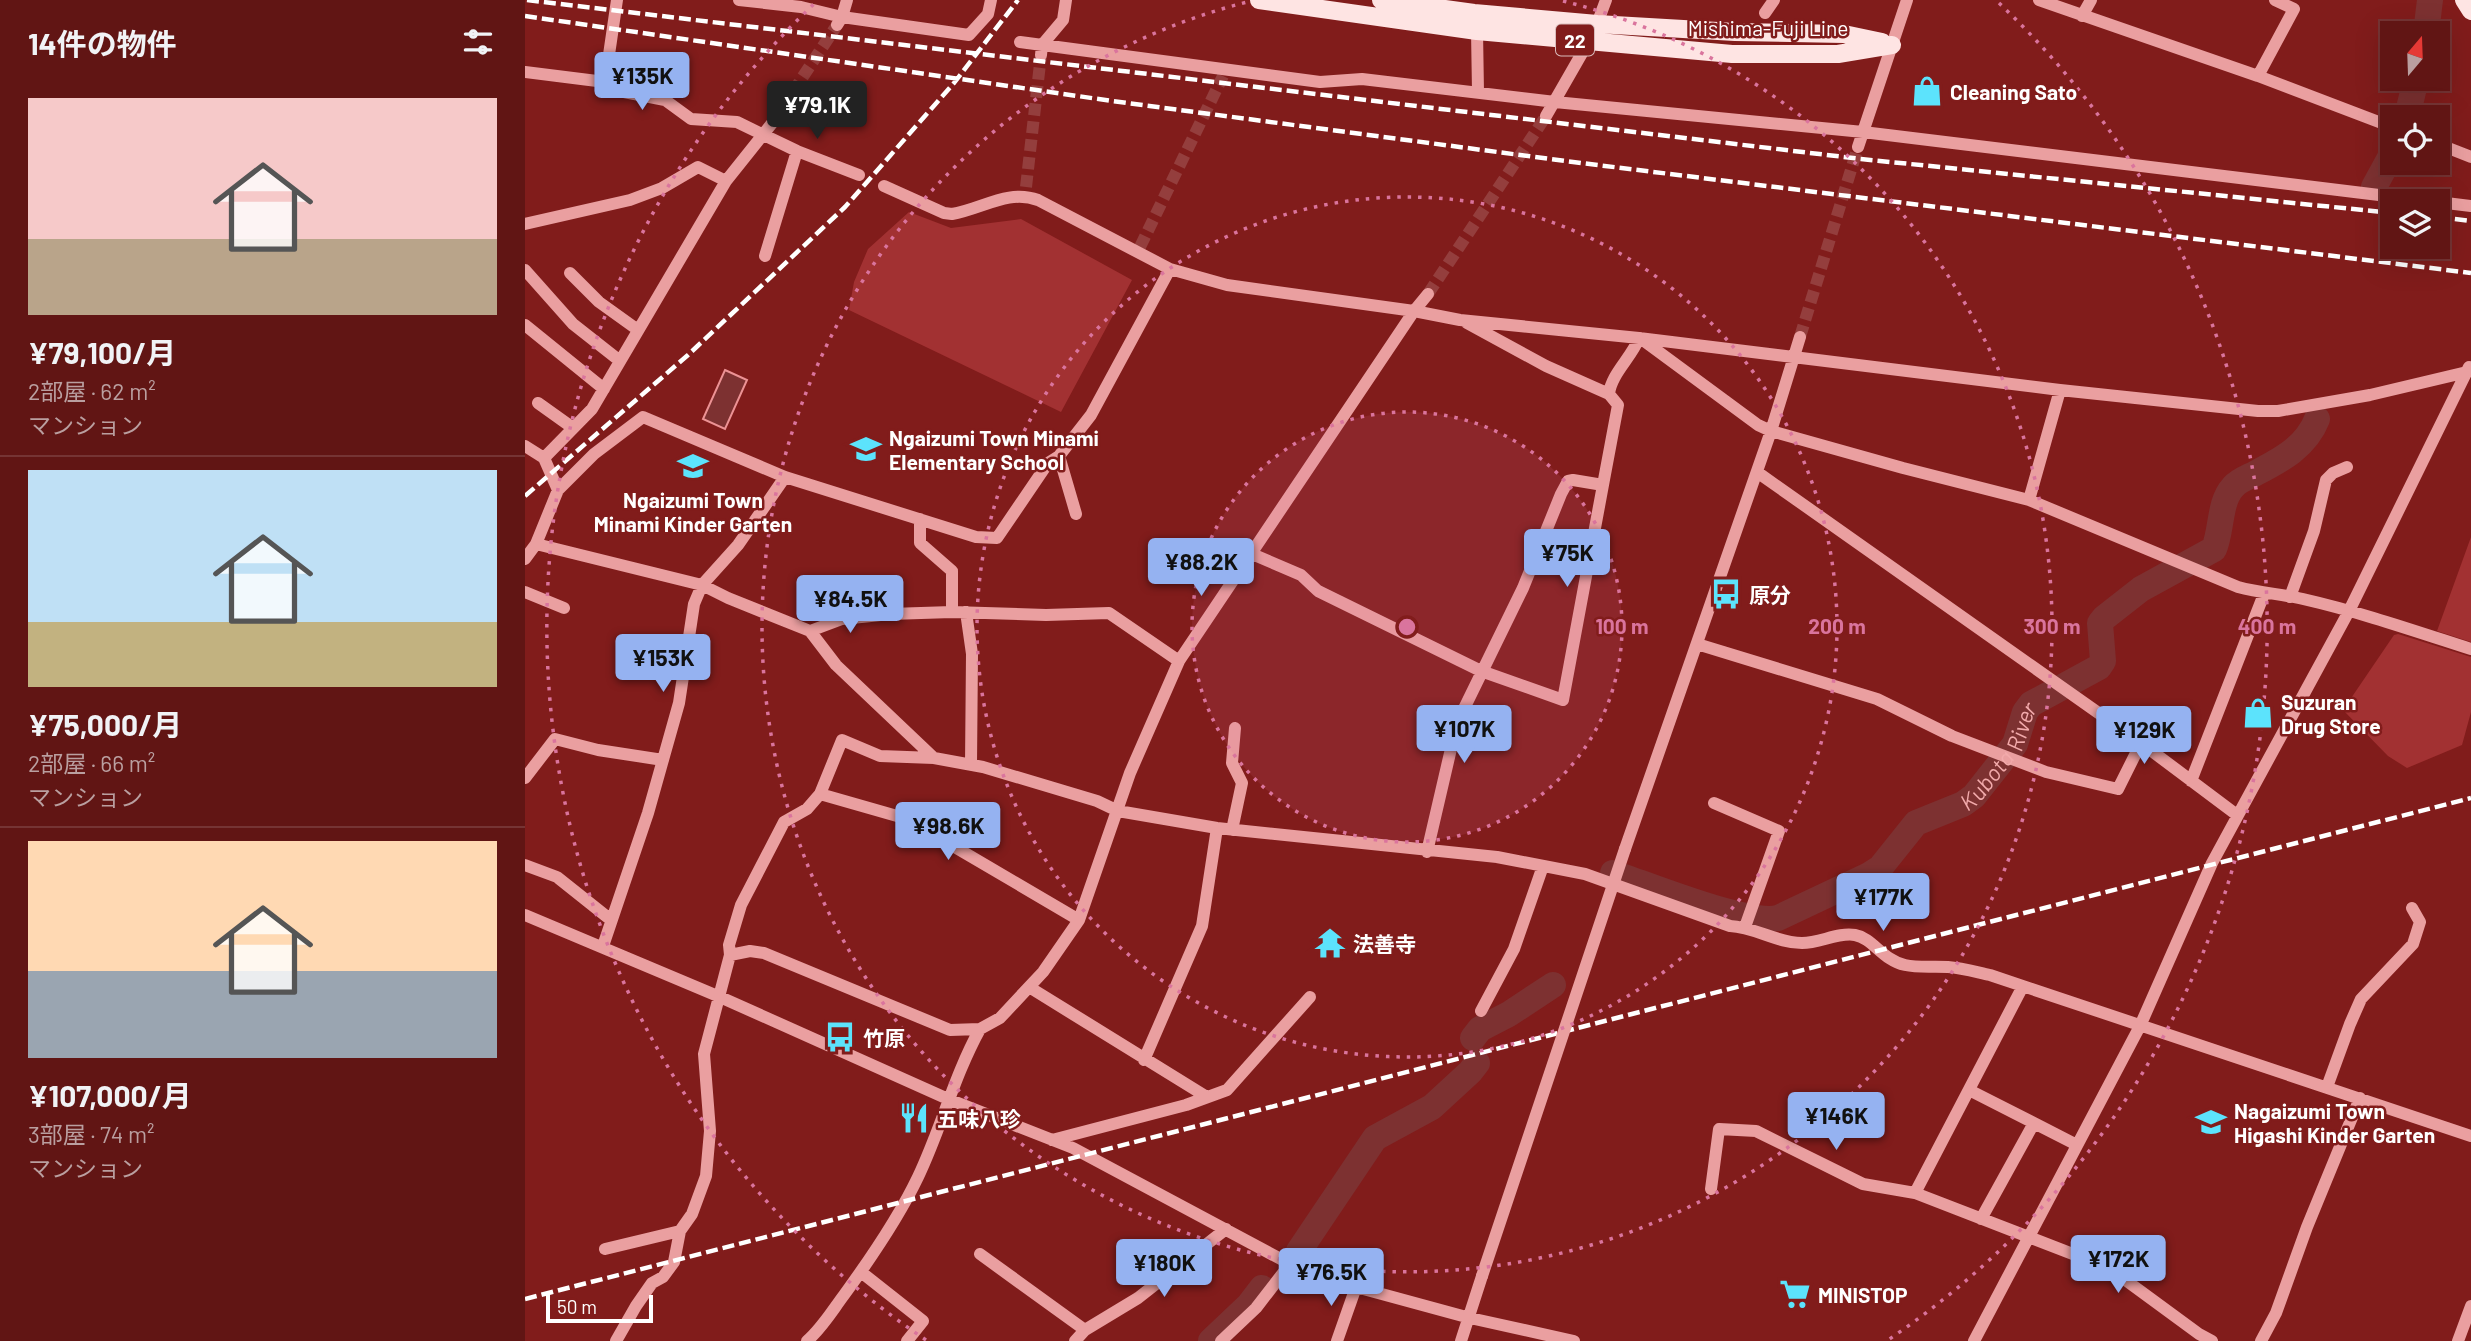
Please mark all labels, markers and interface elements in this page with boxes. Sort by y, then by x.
street label: Mishima-Fuji Line [1688,15,1848,40]
north arrow [2380,21,2450,91]
map controls [2380,21,2450,259]
icon: filters [459,23,497,61]
road number: 22 [1556,24,1594,56]
text: 14件の物件 [28,25,177,61]
pin: ¥135K [593,52,691,112]
text: ¥135K [610,61,674,89]
shop icon: Cleaning Sato [1910,74,1944,108]
place label: Cleaning Sato [1950,79,2077,104]
pin: ¥79.1K [760,82,874,141]
text: ¥79.1K [783,90,851,118]
button: locate [2380,105,2450,175]
icon: home [200,144,326,270]
button: layers [2380,189,2450,259]
text: ¥79,100/月 [28,334,176,370]
text: 2部屋 · 62 m² [28,377,156,405]
text: マンション [28,411,143,439]
place label: Ngaizumi Town Minami Elementary School [889,425,1099,474]
school or university icon: Ngaizumi Town Minami Elementary School [849,432,883,466]
school or university icon: Ngaizumi Town Minami Kinder Garten [676,449,710,483]
place label: Ngaizumi Town Minami Kinder Garten [594,487,792,536]
icon: home [200,516,326,642]
pin: ¥75K [1526,530,1608,589]
pin: ¥88.2K [1144,538,1258,598]
text: ¥75K [1540,538,1594,566]
text: ¥88.2K [1164,547,1238,575]
pin: ¥84.5K [793,576,907,635]
bus stop icon: 原分 [1709,577,1743,611]
place label: 原分 [1749,582,1791,607]
text: ¥84.5K [812,584,888,612]
text: 100 m [1595,613,1649,638]
text: 200 m [1808,613,1866,638]
text: 300 m [2023,613,2081,638]
text: 400 m [2238,613,2296,638]
centre of rings [1395,615,1419,639]
pin: ¥153K [614,634,712,694]
text: ¥153K [631,643,695,671]
place label: Suzuran Drug Store [2281,689,2381,738]
water label: Kubota River [1954,695,2042,816]
shop icon: Suzuran Drug Store [2241,696,2275,730]
text: ¥75,000/月 [28,706,182,742]
pin: ¥107K [1415,706,1513,765]
pin: ¥129K [2095,706,2193,766]
text: ¥107K [1433,714,1495,742]
text: ¥129K [2112,715,2176,743]
text: 2部屋 · 66 m² [28,749,155,777]
text: マンション [28,783,143,811]
pin: ¥98.6K [891,802,1005,862]
text: ¥98.6K [911,811,985,839]
pin: ¥177K [1834,874,1932,933]
text: ¥177K [1852,882,1914,910]
icon: home [200,887,326,1013]
temple icon: 法善寺 [1313,926,1347,960]
place label: 法善寺 [1353,931,1416,956]
bus stop icon: 竹原 [823,1020,857,1054]
place label: 竹原 [863,1025,905,1050]
text: ¥107,000/月 [28,1077,192,1113]
pin: ¥146K [1787,1092,1885,1152]
place label: Nagaizumi Town Higashi Kinder Garten [2234,1098,2435,1147]
restaurant icon: 五味八珍 [897,1101,931,1135]
text: ¥146K [1804,1101,1868,1129]
school or university icon: Nagaizumi Town Higashi Kinder Garten [2194,1105,2228,1139]
place label: 五味八珍 [937,1106,1021,1131]
text: 3部屋 · 74 m² [28,1120,155,1148]
text: マンション [28,1154,143,1182]
pin: ¥172K [2069,1236,2167,1295]
pin: ¥180K [1115,1240,1213,1299]
text: ¥172K [2087,1244,2149,1272]
text: ¥180K [1132,1248,1196,1276]
pin: ¥76.5K [1274,1248,1388,1308]
text: ¥76.5K [1295,1257,1367,1285]
supermarket icon: MINISTOP [1778,1277,1812,1311]
place label: MINISTOP [1818,1282,1908,1307]
scale bar [546,1292,653,1324]
text: 50 m [557,1295,597,1318]

